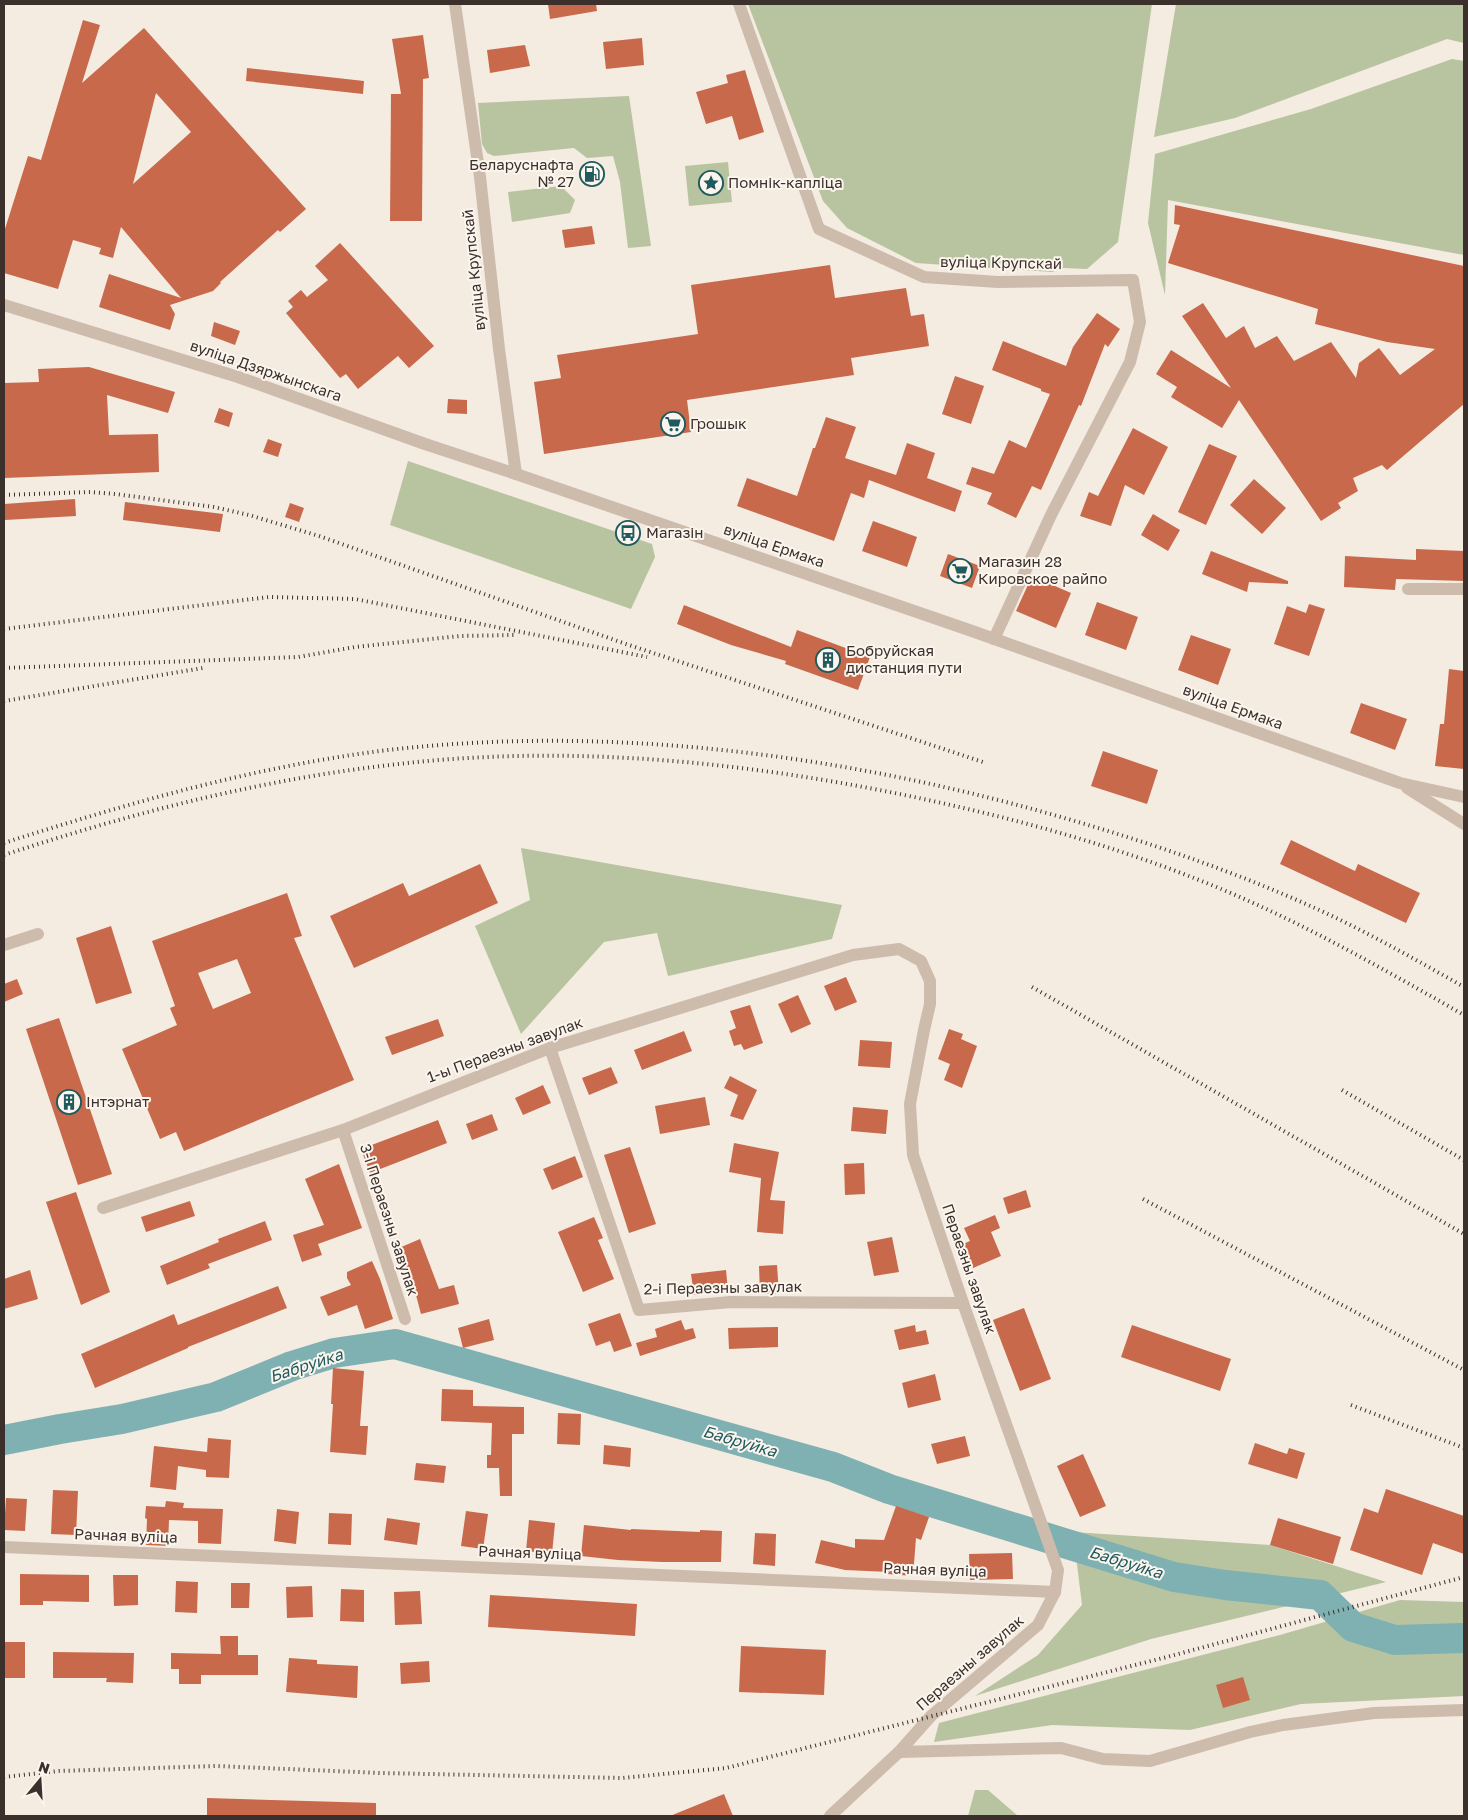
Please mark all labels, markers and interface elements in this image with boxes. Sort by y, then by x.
place label: Беларуснафта № 27 [469,155,574,190]
fuel station icon: Беларуснафта № 27 [579,161,605,187]
place icon: Помнік-капліца [698,170,724,196]
place label: Помнік-капліца [728,173,843,191]
street label: вуліца Крупскай [458,209,488,332]
street label: вуліца Крупскай [940,252,1062,272]
street label: вуліца Дзяржынскага [188,336,345,404]
supermarket icon: Грошык [660,411,686,437]
place label: Грошык [690,414,747,432]
street label: вуліца Ермака [722,519,827,571]
bus stop icon: Магазін [615,520,641,546]
place label: Магазін [646,523,704,541]
place label: Магазин 28 Кировское райпо [978,552,1107,587]
supermarket icon: Магазин 28 Кировское райпо [947,558,973,584]
place label: Бобруйская дистанция пути [846,641,962,676]
building icon: Бобруйская дистанция пути [815,647,841,673]
street label: вуліца Ермака [1181,680,1286,733]
street label: 1-ы Пераезны завулак [424,1012,585,1086]
building icon: Інтэрнат [56,1089,82,1115]
place label: Інтэрнат [86,1092,150,1110]
street label: 3-і Пераезны завулак [357,1141,423,1298]
street label: Пераезны завулак [939,1201,1001,1337]
street label: 2-і Пераезны завулак [643,1277,803,1297]
water label: Бабруйка [267,1344,346,1386]
water label: Бабруйка [701,1421,780,1461]
street label: Рачная вуліца [74,1524,178,1546]
street label: Рачная вуліца [478,1541,582,1563]
water label: Бабруйка [1087,1541,1166,1583]
street label: Рачная вуліца [883,1558,987,1580]
street label: Пераезны завулак [912,1610,1027,1714]
north arrow [15,1755,65,1805]
text: N [36,1757,52,1777]

